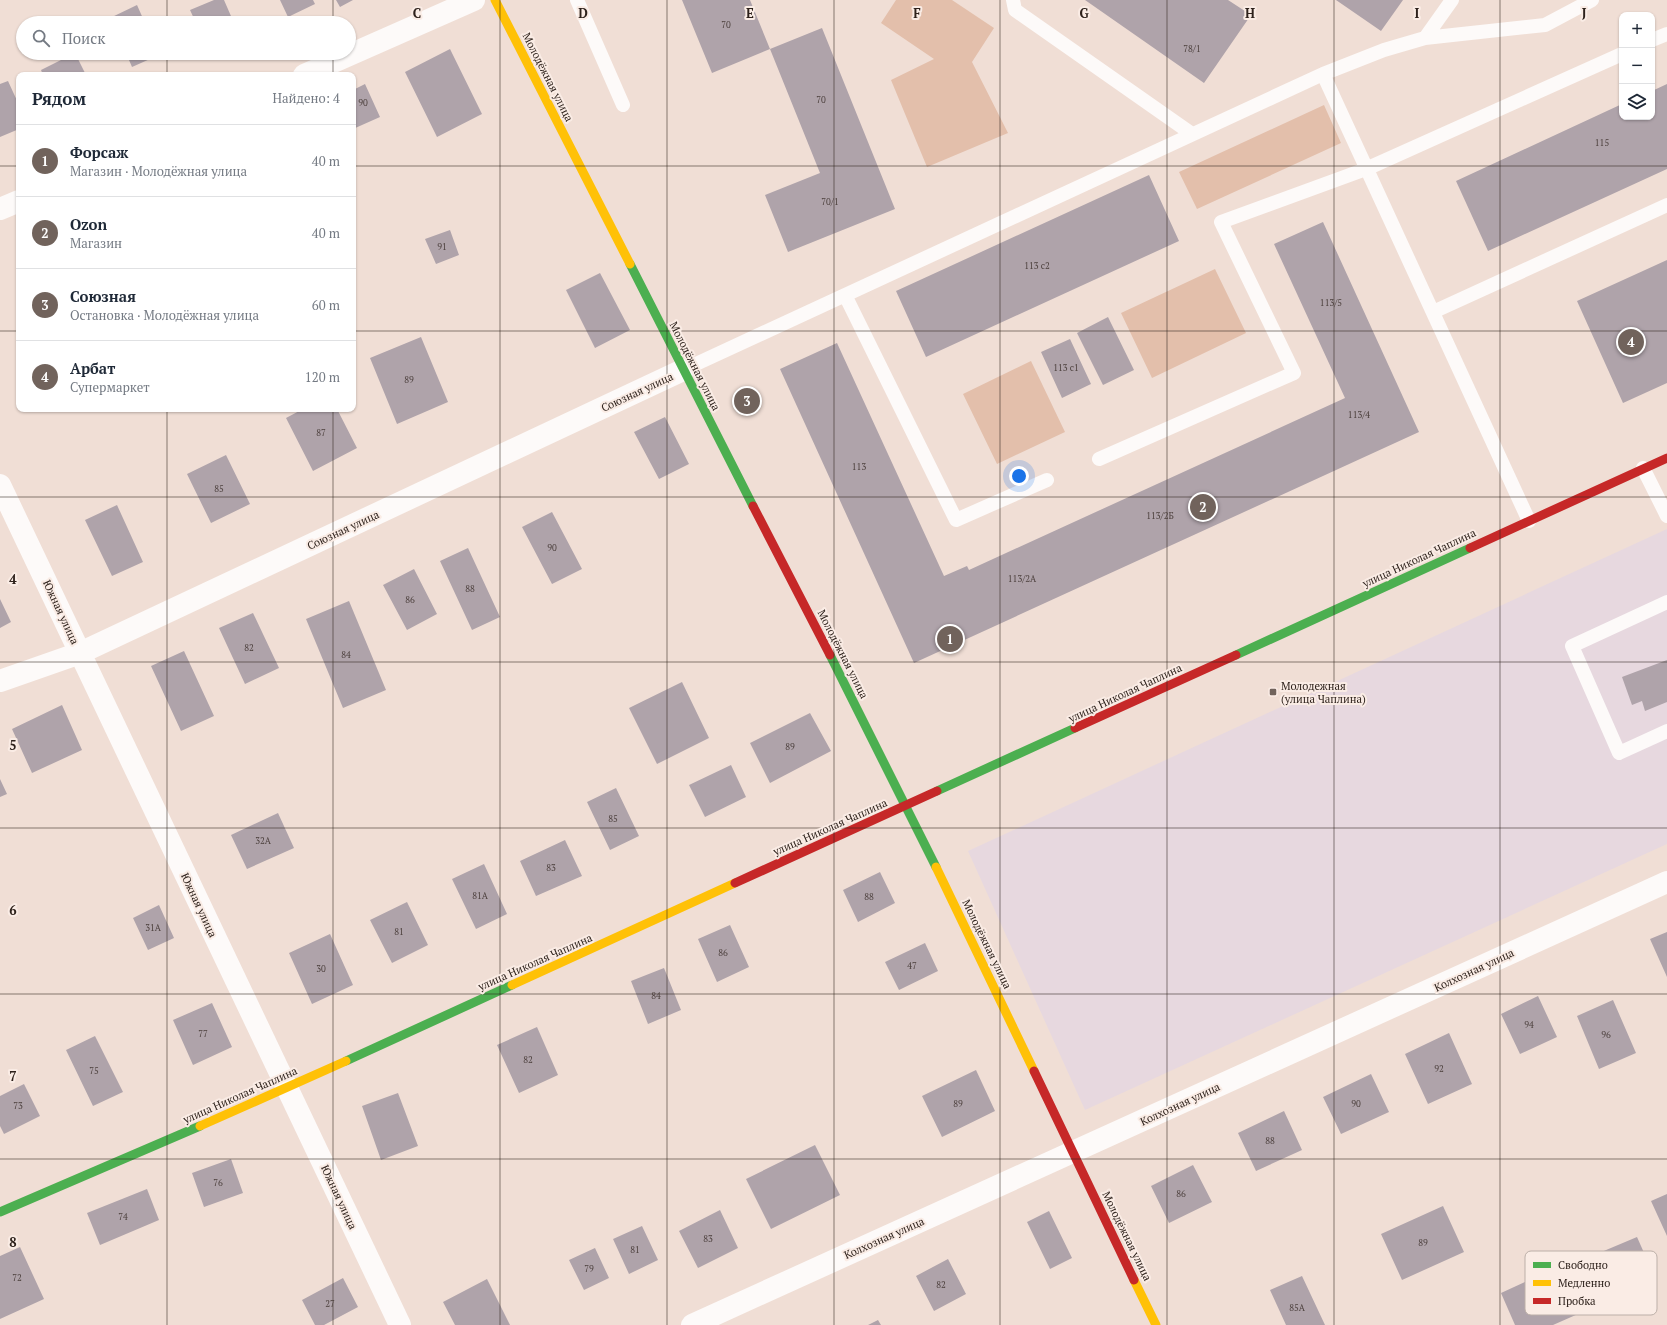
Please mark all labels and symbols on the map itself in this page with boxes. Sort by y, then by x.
text: C [413,4,421,22]
text: D [578,4,588,22]
text: E [746,4,754,22]
text: F [913,4,921,22]
text: G [1079,4,1089,22]
text: H [1245,4,1255,22]
text: I [1415,4,1420,22]
text: J [1582,4,1587,22]
house number: 70 [721,19,731,31]
street label: Молодёжная улица [520,30,577,124]
house number: 78/1 [1183,43,1201,55]
house number: 70 [816,94,826,106]
house number: 90 [358,97,368,109]
house number: 115 [1595,137,1609,149]
house number: 70/1 [821,196,839,208]
house number: 91 [437,241,447,253]
house number: 113 с2 [1024,260,1050,272]
house number: 113/5 [1320,297,1342,309]
street label: Молодёжная улица [667,319,724,413]
pin: 4 [1618,327,1644,357]
house number: 113 с1 [1053,362,1079,374]
street label: Союзная улица [599,369,676,415]
house number: 89 [404,374,414,386]
pin: 3 [734,386,760,416]
house number: 113/4 [1348,409,1370,421]
house number: 87 [316,427,326,439]
house number: 113 [852,461,866,473]
your location [1009,466,1029,486]
house number: 85 [214,483,224,495]
pin: 2 [1190,492,1216,522]
street label: Союзная улица [305,507,382,553]
house number: 113/2Б [1146,510,1174,522]
street label: улица Николая Чаплина [1359,525,1478,591]
house number: 90 [547,542,557,554]
text: 4 [9,570,17,588]
house number: 113/2А [1008,573,1037,585]
street label: Южная улица [40,578,82,647]
house number: 88 [465,583,475,595]
house number: 86 [405,594,415,606]
street label: Молодёжная улица [815,607,872,701]
pin: 1 [937,624,963,654]
house number: 82 [244,642,254,654]
house number: 84 [341,649,351,661]
street label: улица Николая Чаплина [1065,660,1184,726]
place label: Молодежная (улица Чаплина) [1281,679,1366,706]
marker: Молодежная (улица Чаплина) [1268,687,1278,697]
text: 5 [9,736,17,754]
house number: 89 [785,741,795,753]
street label: улица Николая Чаплина [770,795,890,859]
house number: 85 [608,813,618,825]
house number: 32А [255,835,272,847]
house number: 83 [546,862,556,874]
street label: Южная улица [178,871,220,940]
house number: 81А [472,890,489,902]
house number: 88 [864,891,874,903]
street label: Молодёжная улица [959,897,1015,991]
text: 6 [9,901,17,919]
house number: 31А [145,922,162,934]
house number: 81 [394,926,404,938]
street label: улица Николая Чаплина [475,930,595,994]
street label: Колхозная улица [1432,945,1517,995]
house number: 86 [718,947,728,959]
house number: 47 [907,960,917,972]
house number: 30 [316,963,326,975]
house number: 84 [651,990,661,1002]
house number: 94 [1524,1019,1534,1031]
house number: 77 [198,1028,208,1040]
house number: 96 [1601,1029,1611,1041]
house number: 82 [523,1054,533,1066]
street label: улица Николая Чаплина [180,1063,300,1127]
house number: 92 [1434,1063,1444,1075]
house number: 75 [89,1065,99,1077]
text: 7 [9,1067,17,1085]
street label: Колхозная улица [1138,1079,1223,1129]
house number: 89 [953,1098,963,1110]
house number: 90 [1351,1098,1361,1110]
house number: 73 [13,1100,23,1112]
house number: 88 [1265,1135,1275,1147]
street label: Южная улица [318,1163,360,1232]
house number: 76 [213,1177,223,1189]
house number: 86 [1176,1188,1186,1200]
street label: Молодёжная улица [1099,1189,1155,1283]
house number: 74 [118,1211,128,1223]
street label: Колхозная улица [842,1214,927,1262]
text: 8 [9,1233,17,1251]
house number: 83 [703,1233,713,1245]
house number: 89 [1418,1237,1428,1249]
house number: 81 [630,1244,640,1256]
legend [1525,1251,1657,1315]
text: Свободно [1558,1258,1608,1272]
house number: 79 [584,1263,594,1275]
house number: 72 [12,1272,22,1284]
text: Медленно [1558,1276,1610,1290]
house number: 82 [936,1279,946,1291]
text: Пробка [1558,1294,1596,1308]
house number: 27 [325,1298,335,1310]
house number: 85А [1289,1302,1306,1314]

